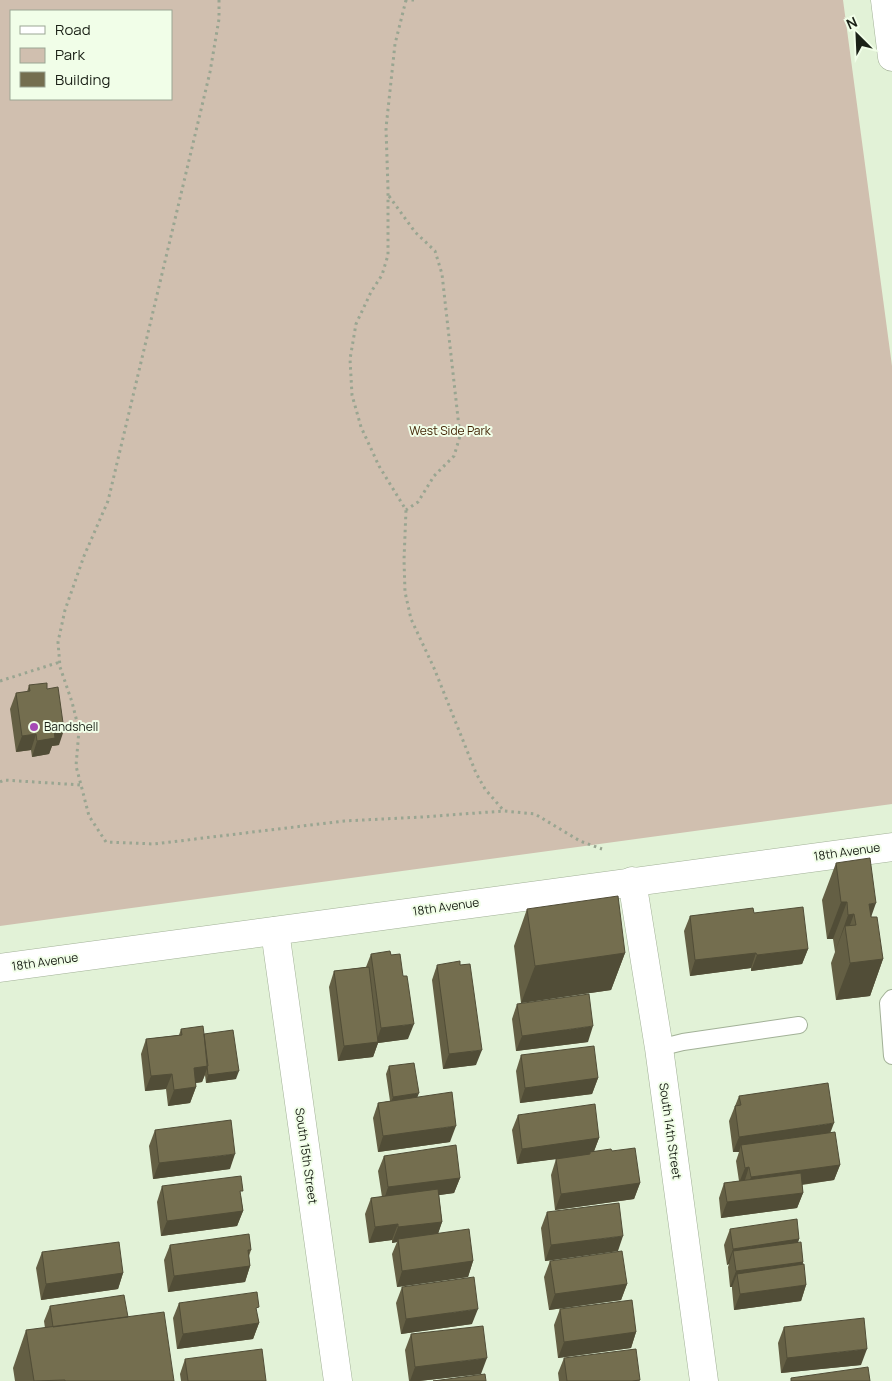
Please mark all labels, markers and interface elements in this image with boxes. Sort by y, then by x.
legend [10,10,172,100]
north arrow [832,10,882,60]
text: N [843,12,860,33]
text: Road [55,19,91,40]
text: Park [55,44,85,65]
text: Building [55,69,110,90]
park label: West Side Park [409,422,492,439]
place label: Bandshell [44,718,98,735]
marker: Bandshell [28,721,40,733]
street label: 18th Avenue [813,838,881,865]
street label: 18th Avenue [412,893,480,920]
street label: 18th Avenue [11,948,79,975]
street label: South 14th Street [655,1082,686,1180]
street label: South 15th Street [291,1107,322,1205]

